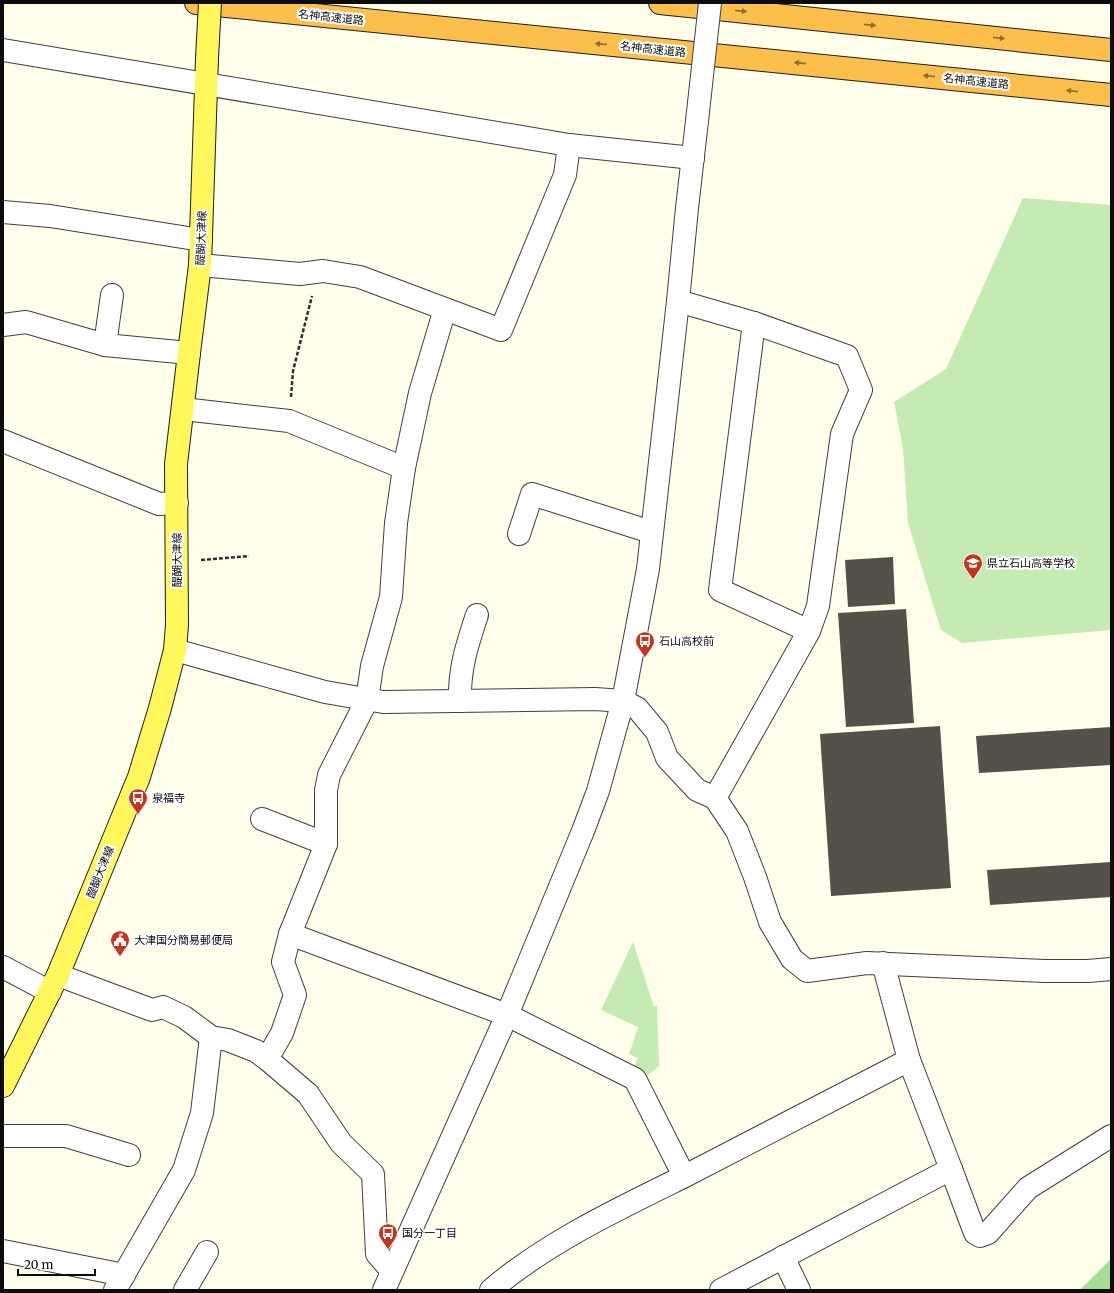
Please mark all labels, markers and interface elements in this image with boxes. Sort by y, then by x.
street label: 名神高速道路 [297,7,365,27]
one-way arrow [735,8,747,15]
one-way arrow [864,21,876,28]
one-way arrow [993,35,1005,41]
street label: 名神高速道路 [619,39,687,59]
one-way arrow [595,40,607,47]
one-way arrow [794,60,806,67]
street label: 名神高速道路 [942,71,1010,91]
one-way arrow [923,73,935,80]
one-way arrow [1066,87,1078,94]
street label: 醍醐大津線 [193,210,209,266]
street label: 醍醐大津線 [170,533,184,588]
school or university icon: 県立石山高等学校 [962,552,984,580]
place label: 県立石山高等学校 [987,556,1075,570]
bus stop icon: 石山高校前 [634,630,656,658]
place label: 石山高校前 [659,634,714,648]
bus stop icon: 泉福寺 [127,787,149,815]
place label: 泉福寺 [152,791,185,805]
street label: 醍醐大津線 [83,844,117,900]
public building icon: 大津国分簡易郵便局 [109,929,131,957]
place label: 大津国分簡易郵便局 [134,933,233,947]
bus stop icon: 国分一丁目 [377,1222,399,1250]
place label: 国分一丁目 [402,1226,457,1240]
scale bar [18,1251,95,1277]
text: 20 m [24,1257,53,1272]

